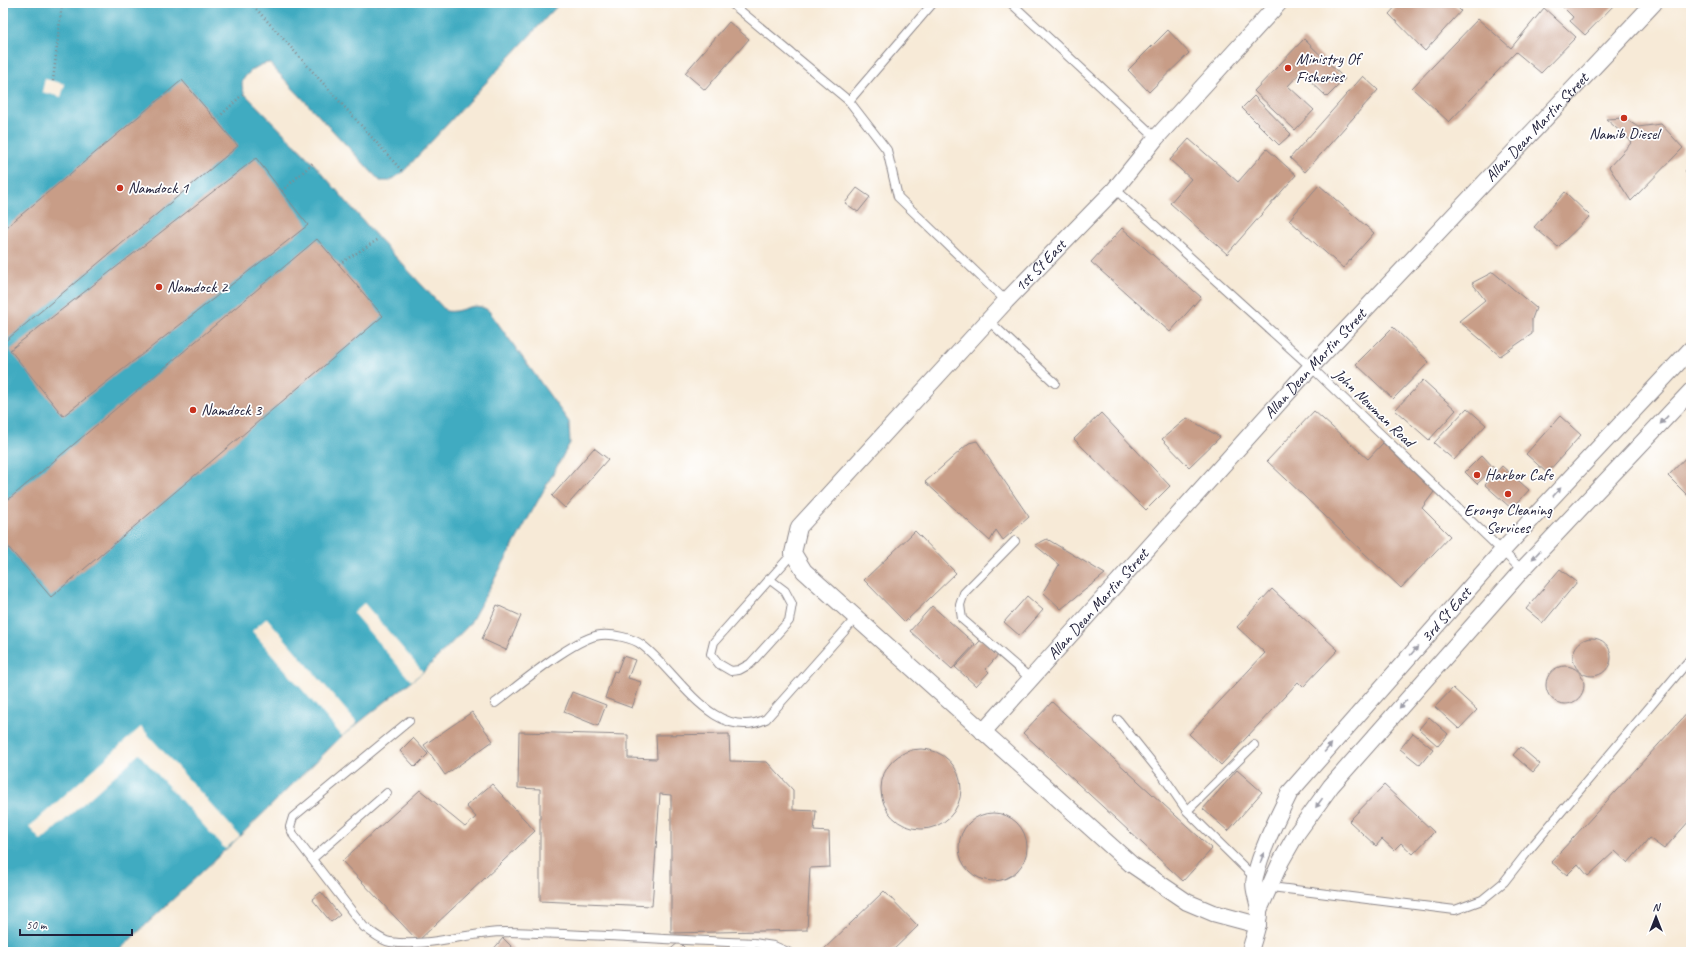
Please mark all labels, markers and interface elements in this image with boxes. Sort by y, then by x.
place label: Ministry Of Fisheries [1296,49,1364,87]
marker: Ministry Of Fisheries [1283,63,1293,73]
street label: Allan Dean Martin Street [1481,68,1594,186]
marker: Namib Diesel [1619,113,1629,123]
place label: Namib Diesel [1589,124,1662,144]
place label: Namdock 1 [128,178,189,198]
marker: Namdock 1 [115,183,125,193]
street label: 1st St East [1010,234,1071,296]
place label: Namdock 2 [167,277,229,297]
marker: Namdock 2 [154,282,164,292]
street label: Allan Dean Martin Street [1260,303,1372,423]
street label: John Newman Road [1329,364,1421,453]
place label: Namdock 3 [201,400,263,420]
marker: Namdock 3 [188,405,198,415]
one-way arrow [1659,415,1669,425]
place label: Harbor Cafe [1485,465,1555,485]
marker: Harbor Cafe [1472,470,1482,480]
one-way arrow [1553,487,1562,497]
marker: Erongo Cleaning Services [1503,489,1513,499]
place label: Erongo Cleaning Services [1464,500,1553,538]
street label: Allan Dean Martin Street [1043,543,1154,664]
one-way arrow [1532,550,1541,560]
street label: 3rd St East [1417,582,1477,646]
one-way arrow [1409,646,1419,656]
one-way arrow [1399,699,1408,709]
one-way arrow [1323,744,1332,753]
one-way arrow [1315,797,1323,808]
one-way arrow [1259,852,1265,864]
north arrow [1636,897,1676,937]
text: N [1653,900,1662,914]
scale bar [20,911,132,937]
text: 50 m [26,917,48,933]

